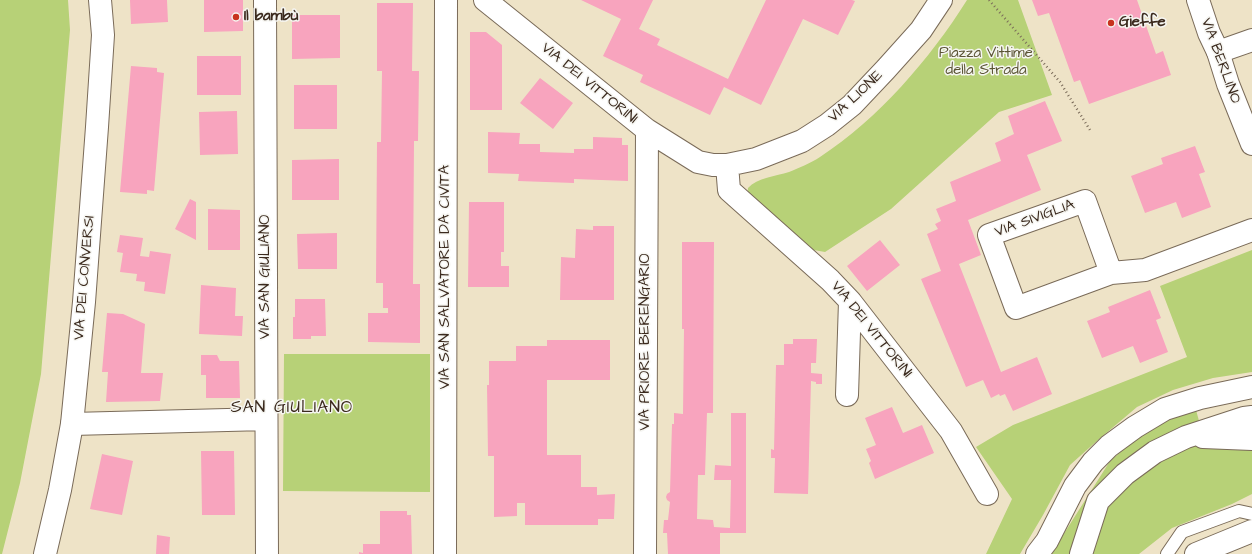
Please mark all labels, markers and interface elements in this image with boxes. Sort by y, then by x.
place label: Il bambù [244,8,298,26]
marker: Il bambù [231,12,241,22]
place label: Gieffe [1119,14,1166,32]
street label: VIA BERLINO [1196,16,1244,106]
marker: Gieffe [1106,18,1116,28]
street label: VIA DEI VITTORINI [537,39,641,129]
park label: Piazza Vittime della Strada [939,45,1033,80]
street label: VIA LIONE [825,67,887,127]
street label: VIA SAN SALVATORE DA CIVITA [437,165,455,389]
street label: VIA SIVIGLIA [993,196,1077,242]
street label: VIA DEI CONVERSI [71,215,99,341]
street label: VIA SAN GIULIANO [257,215,275,339]
street label: VIA PRIORE BERENGARIO [637,254,655,430]
street label: VIA DEI VITTORINI [826,278,916,382]
district label: SAN GIULIANO [231,398,353,418]

